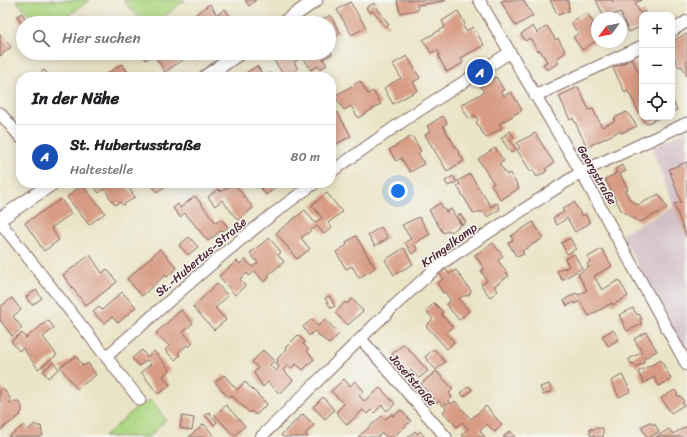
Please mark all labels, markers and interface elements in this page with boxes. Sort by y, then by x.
north arrow [591,12,627,48]
map controls [639,12,675,120]
button: + [639,12,675,48]
search box [16,16,336,60]
text: Hier suchen [62,25,141,51]
icon: search [30,27,52,49]
button: − [639,48,675,84]
pin: A [467,57,493,87]
text: In der Nähe [32,83,119,113]
button: locate [639,84,675,120]
text: St. Hubertusstraße [70,132,201,158]
street label: Georgstraße [571,141,623,209]
text: A [41,145,49,168]
text: 80 m [291,145,320,168]
text: Haltestelle [70,158,133,181]
your location [388,181,408,201]
street label: St.-Hubertus-Straße [150,212,252,302]
street label: Kringelkamp [416,216,483,273]
street label: Josefstraße [383,348,442,411]

